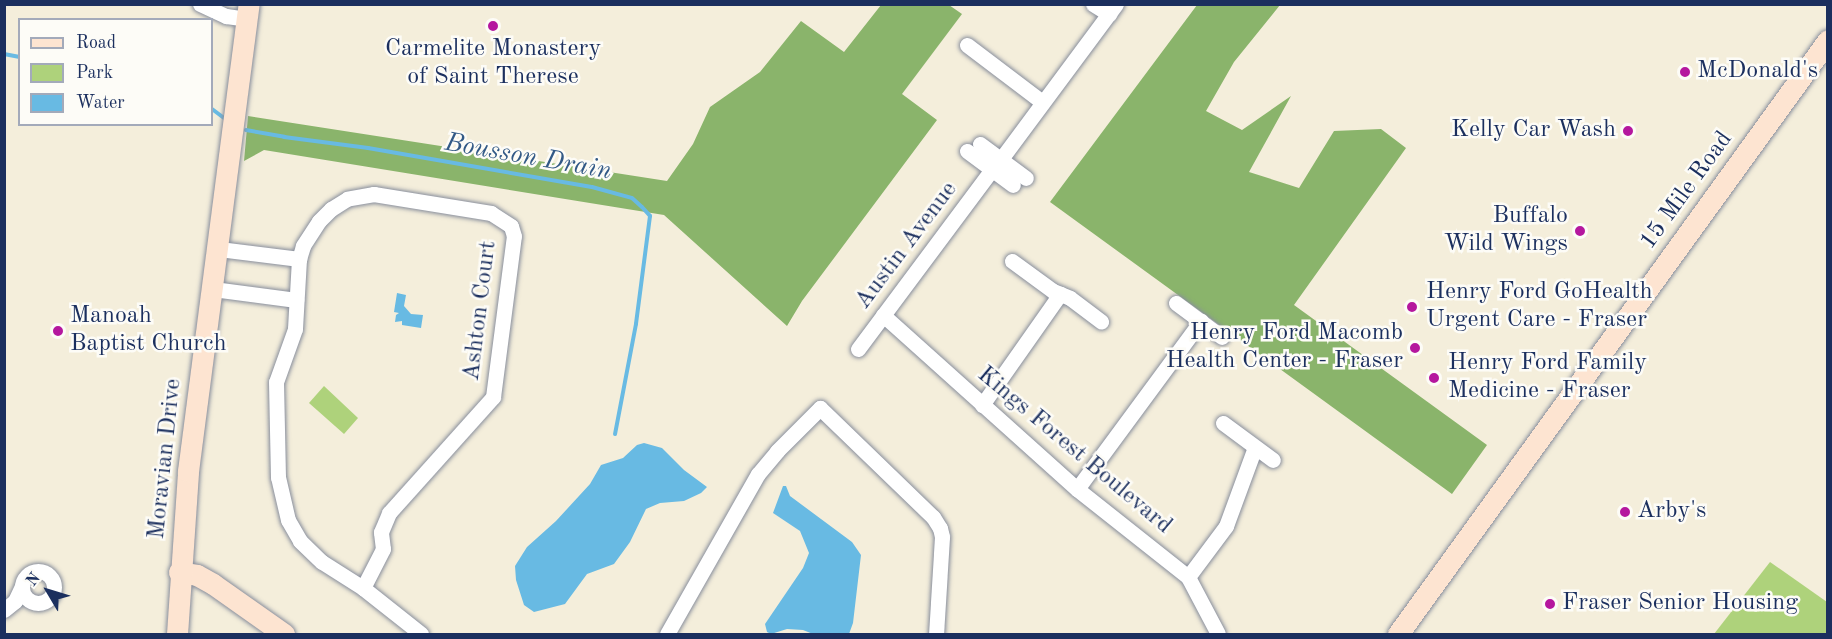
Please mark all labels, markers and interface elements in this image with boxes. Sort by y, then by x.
legend [18,18,213,126]
marker: Carmelite Monastery of Saint Therese [486,19,500,33]
text: Road [76,34,116,52]
place label: Carmelite Monastery of Saint Therese [385,36,601,92]
place label: McDonald's [1697,58,1818,86]
text: Park [76,64,113,82]
marker: McDonald's [1678,65,1692,79]
text: Water [76,94,125,112]
place label: Kelly Car Wash [1451,117,1616,145]
marker: Kelly Car Wash [1621,124,1635,138]
street label: 15 Mile Road [1635,126,1739,256]
water label: Bousson Drain [442,128,614,188]
street label: Austin Avenue [850,176,964,316]
place label: Buffalo Wild Wings [1444,203,1568,259]
marker: Buffalo Wild Wings [1573,224,1587,238]
street label: Ashton Court [458,239,504,383]
place label: Henry Ford GoHealth Urgent Care - Fraser [1426,279,1653,335]
marker: Henry Ford GoHealth Urgent Care - Fraser [1403,298,1421,316]
place label: Manoah Baptist Church [70,303,227,359]
place label: Henry Ford Macomb Health Center - Fraser [1166,320,1403,376]
marker: Manoah Baptist Church [51,324,65,338]
marker: Henry Ford Macomb Health Center - Fraser [1408,341,1422,355]
place label: Henry Ford Family Medicine - Fraser [1448,350,1647,406]
street label: Kings Forest Boulevard [971,361,1177,541]
marker: Henry Ford Family Medicine - Fraser [1425,369,1443,387]
street label: Moravian Drive [143,377,189,541]
place label: Arby's [1637,498,1706,526]
marker: Arby's [1618,505,1632,519]
north arrow [18,561,78,621]
text: N [24,570,44,590]
place label: Fraser Senior Housing [1562,590,1798,618]
marker: Fraser Senior Housing [1543,597,1557,611]

